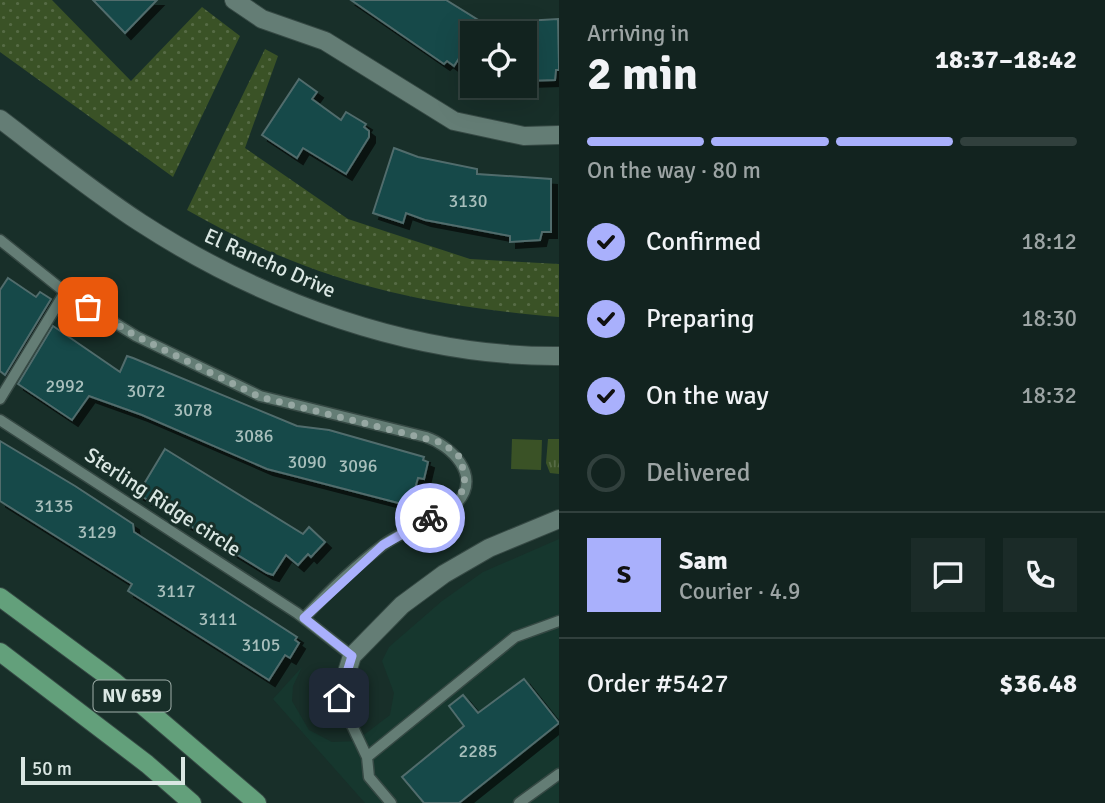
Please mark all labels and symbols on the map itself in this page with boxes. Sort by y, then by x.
house number: 3130 [449,190,487,212]
street label: El Rancho Drive [200,222,340,304]
pin [58,277,118,337]
house number: 2992 [46,375,84,397]
house number: 3072 [127,380,165,402]
house number: 3078 [174,399,212,421]
house number: 3086 [235,425,273,447]
street label: Sterling Ridge circle [80,442,246,562]
house number: 3090 [288,451,326,473]
house number: 3096 [339,455,377,477]
courier [395,483,465,553]
house number: 3135 [35,495,73,517]
house number: 3129 [78,521,116,543]
house number: 3117 [157,580,195,602]
house number: 3111 [199,608,237,630]
house number: 3105 [242,634,280,656]
pin [309,668,369,728]
road number: NV 659 [94,680,170,712]
house number: 2285 [459,740,497,762]
scale bar [21,754,186,786]

